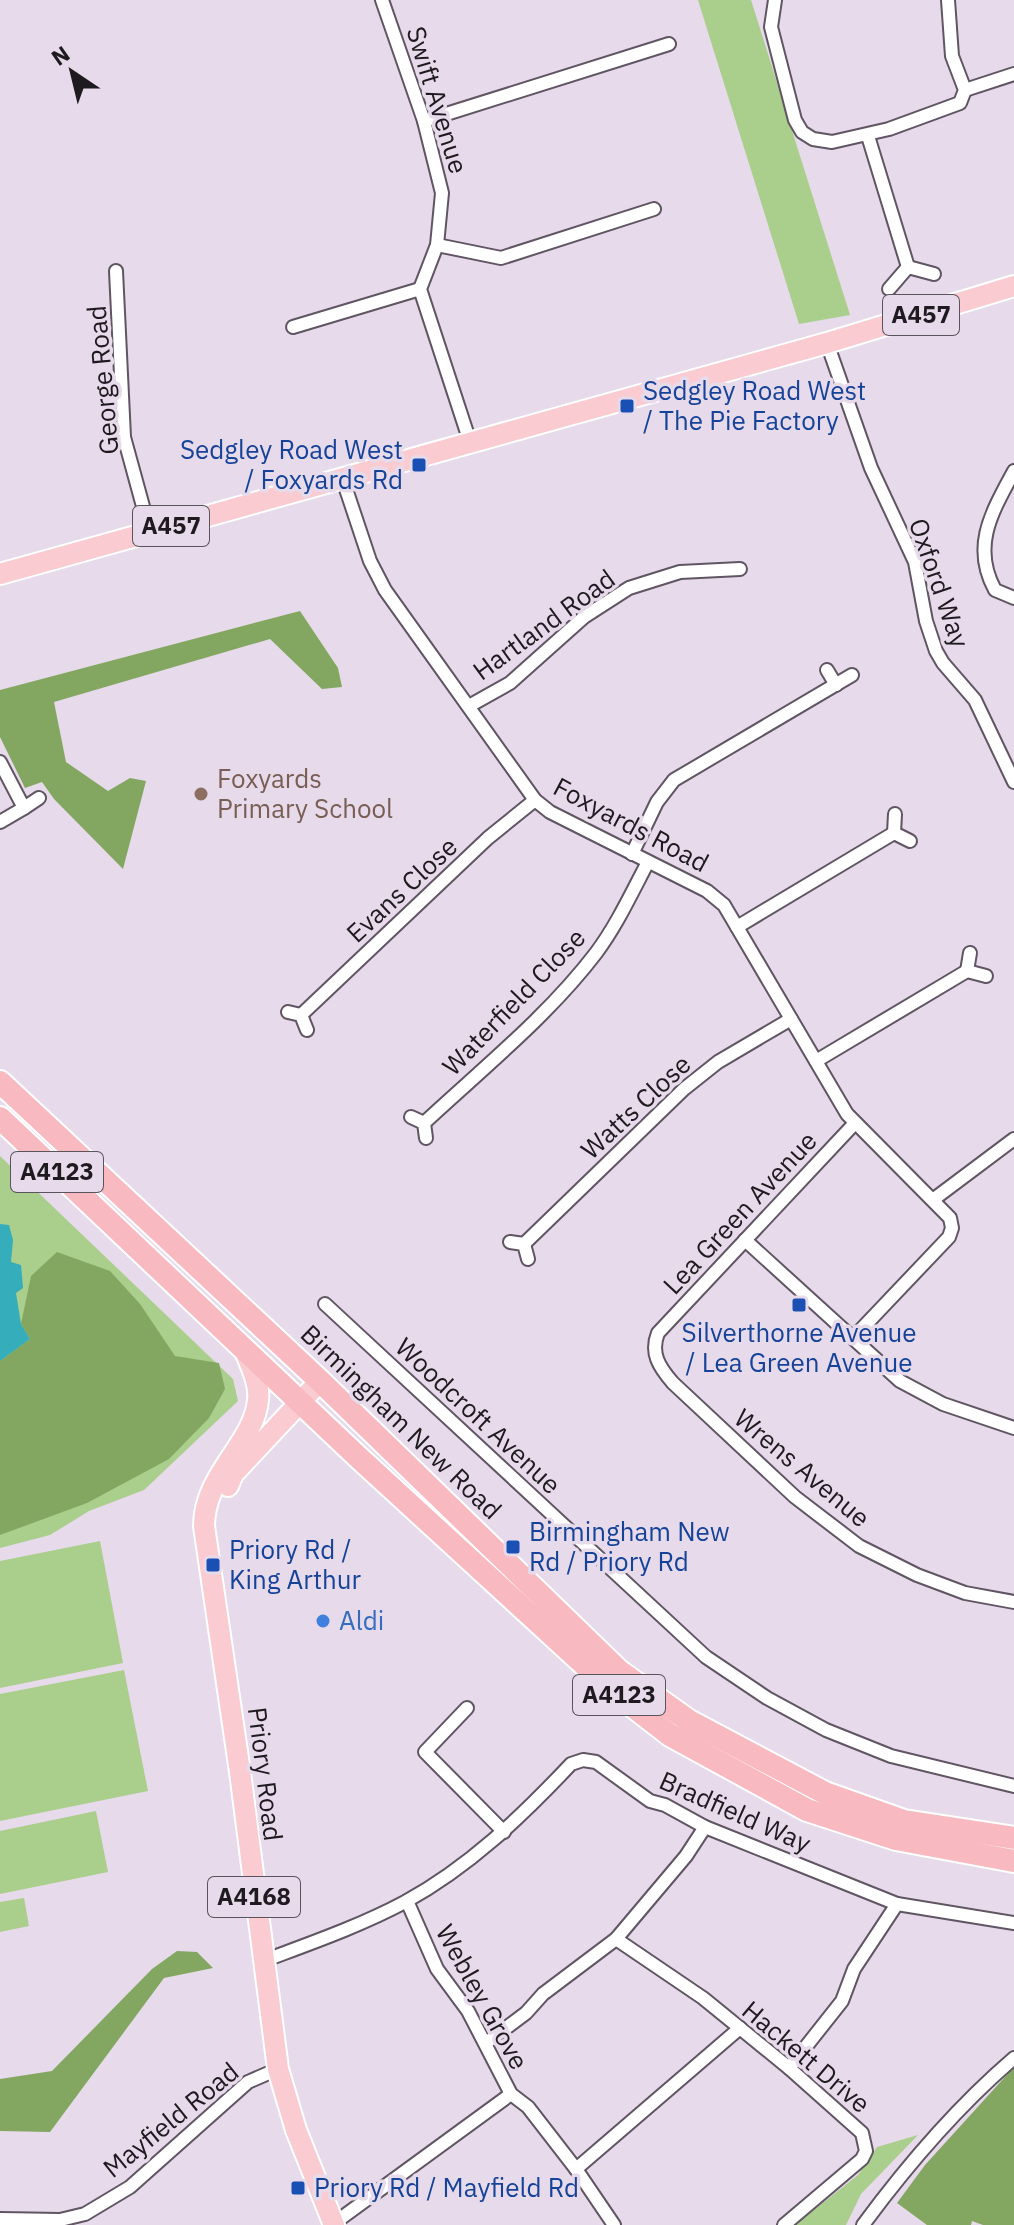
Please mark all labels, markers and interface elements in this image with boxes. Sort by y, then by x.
street label: Swift Avenue [399,22,476,177]
north arrow [32,32,112,112]
text: N [45,39,75,72]
road number: A457 [883,295,959,335]
street label: George Road [79,304,125,456]
place label: Sedgley Road West / The Pie Factory [643,373,866,437]
marker: Sedgley Road West / The Pie Factory [618,397,636,415]
place label: Sedgley Road West / Foxyards Rd [180,432,403,496]
marker: Sedgley Road West / Foxyards Rd [410,456,428,474]
road number: A457 [133,506,209,546]
street label: Oxford Way [902,513,978,652]
street label: Hartland Road [466,561,621,687]
place label: Foxyards Primary School [217,761,393,825]
street label: Foxyards Road [548,769,715,879]
marker: Foxyards Primary School [192,785,210,803]
street label: Evans Close [339,829,464,949]
street label: Waterfield Close [434,921,592,1082]
street label: Watts Close [573,1047,697,1166]
street label: Lea Green Avenue [655,1124,824,1301]
road number: A4123 [11,1152,103,1192]
marker: Silverthorne Avenue / Lea Green Avenue [790,1296,808,1314]
place label: Silverthorne Avenue / Lea Green Avenue [682,1315,916,1379]
street label: Birmingham New Road [294,1316,509,1526]
street label: Woodcroft Avenue [389,1330,569,1501]
street label: Wrens Avenue [728,1401,878,1534]
place label: Birmingham New Rd / Priory Rd [529,1514,730,1578]
place label: Priory Rd / King Arthur [229,1532,362,1596]
marker: Birmingham New Rd / Priory Rd [504,1538,522,1556]
marker: Priory Rd / King Arthur [204,1556,222,1574]
place label: Aldi [339,1603,384,1637]
marker: Aldi [314,1612,332,1630]
road number: A4123 [573,1675,665,1715]
street label: Priory Road [241,1705,291,1843]
street label: Bradfield Way [654,1763,816,1860]
road number: A4168 [208,1877,300,1917]
street label: Webley Grove [429,1918,537,2075]
street label: Hackett Drive [735,1993,878,2120]
street label: Mayfield Road [96,2054,245,2184]
place label: Priory Rd / Mayfield Rd [314,2170,579,2204]
marker: Priory Rd / Mayfield Rd [289,2179,307,2197]

